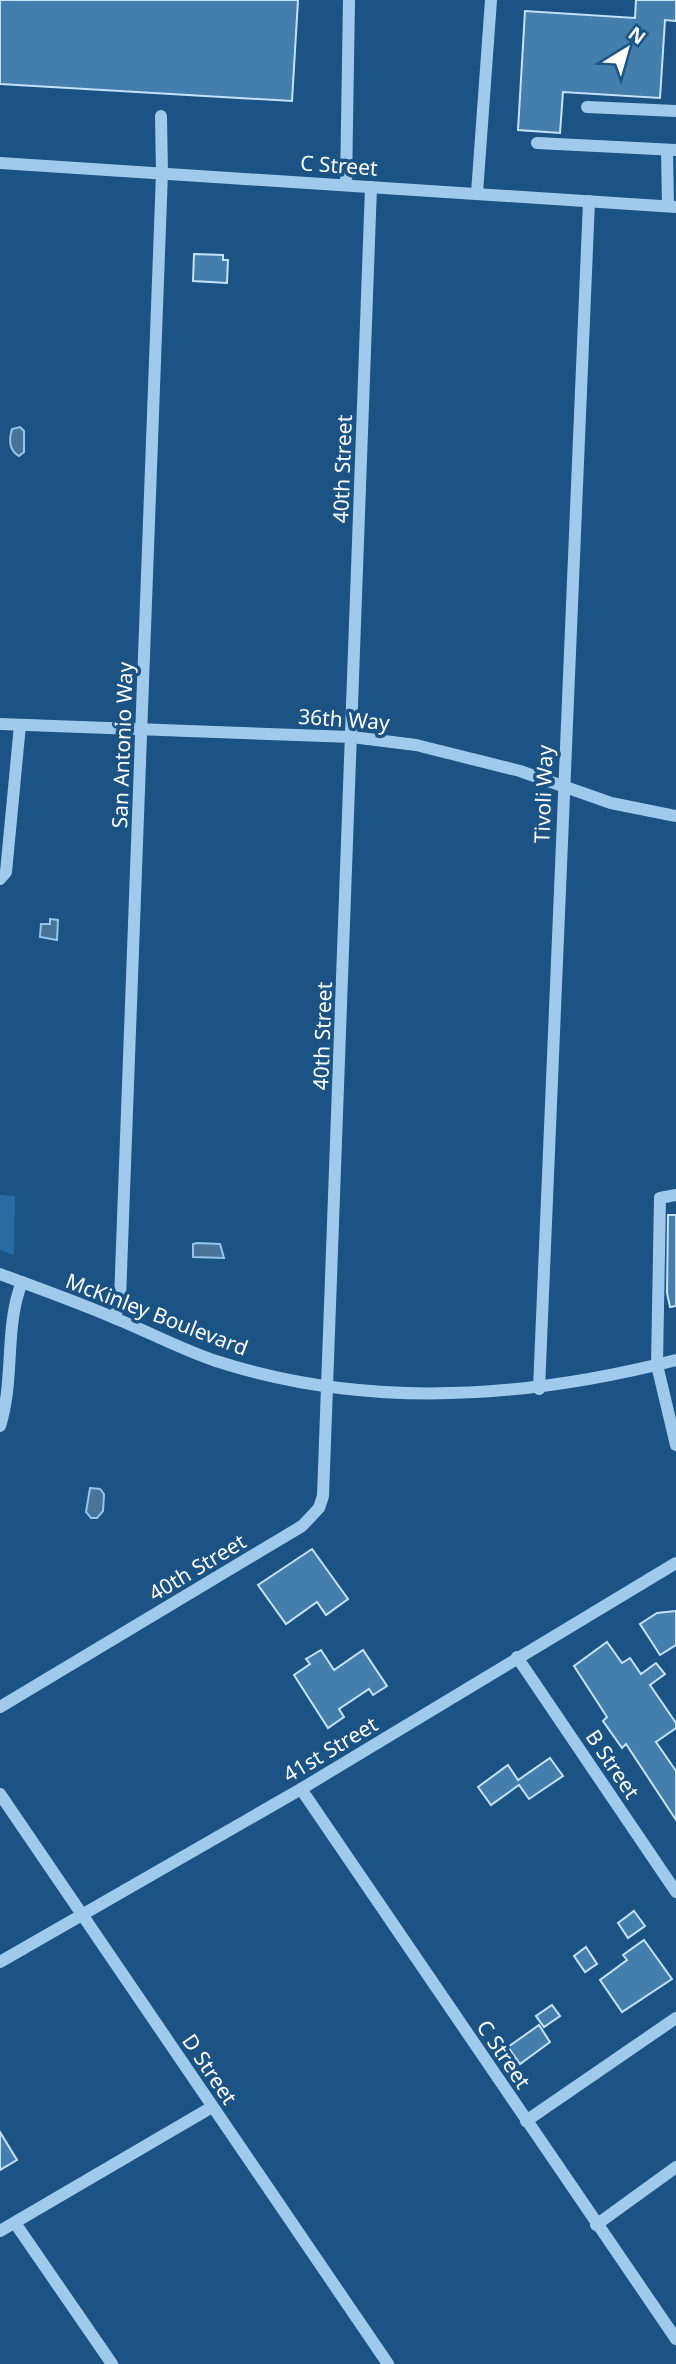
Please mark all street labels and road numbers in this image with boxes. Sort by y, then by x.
street label: C Street [299,148,379,182]
street label: 40th Street [326,414,358,524]
street label: San Antonio Way [105,661,139,829]
street label: 36th Way [297,702,391,736]
street label: Tivoli Way [527,744,559,844]
street label: 40th Street [306,981,338,1091]
street label: McKinley Boulevard [62,1266,252,1362]
street label: 40th Street [143,1527,251,1607]
street label: 41st Street [277,1710,383,1788]
street label: B Street [580,1724,647,1804]
street label: C Street [471,2014,537,2094]
street label: D Street [176,2028,244,2110]

